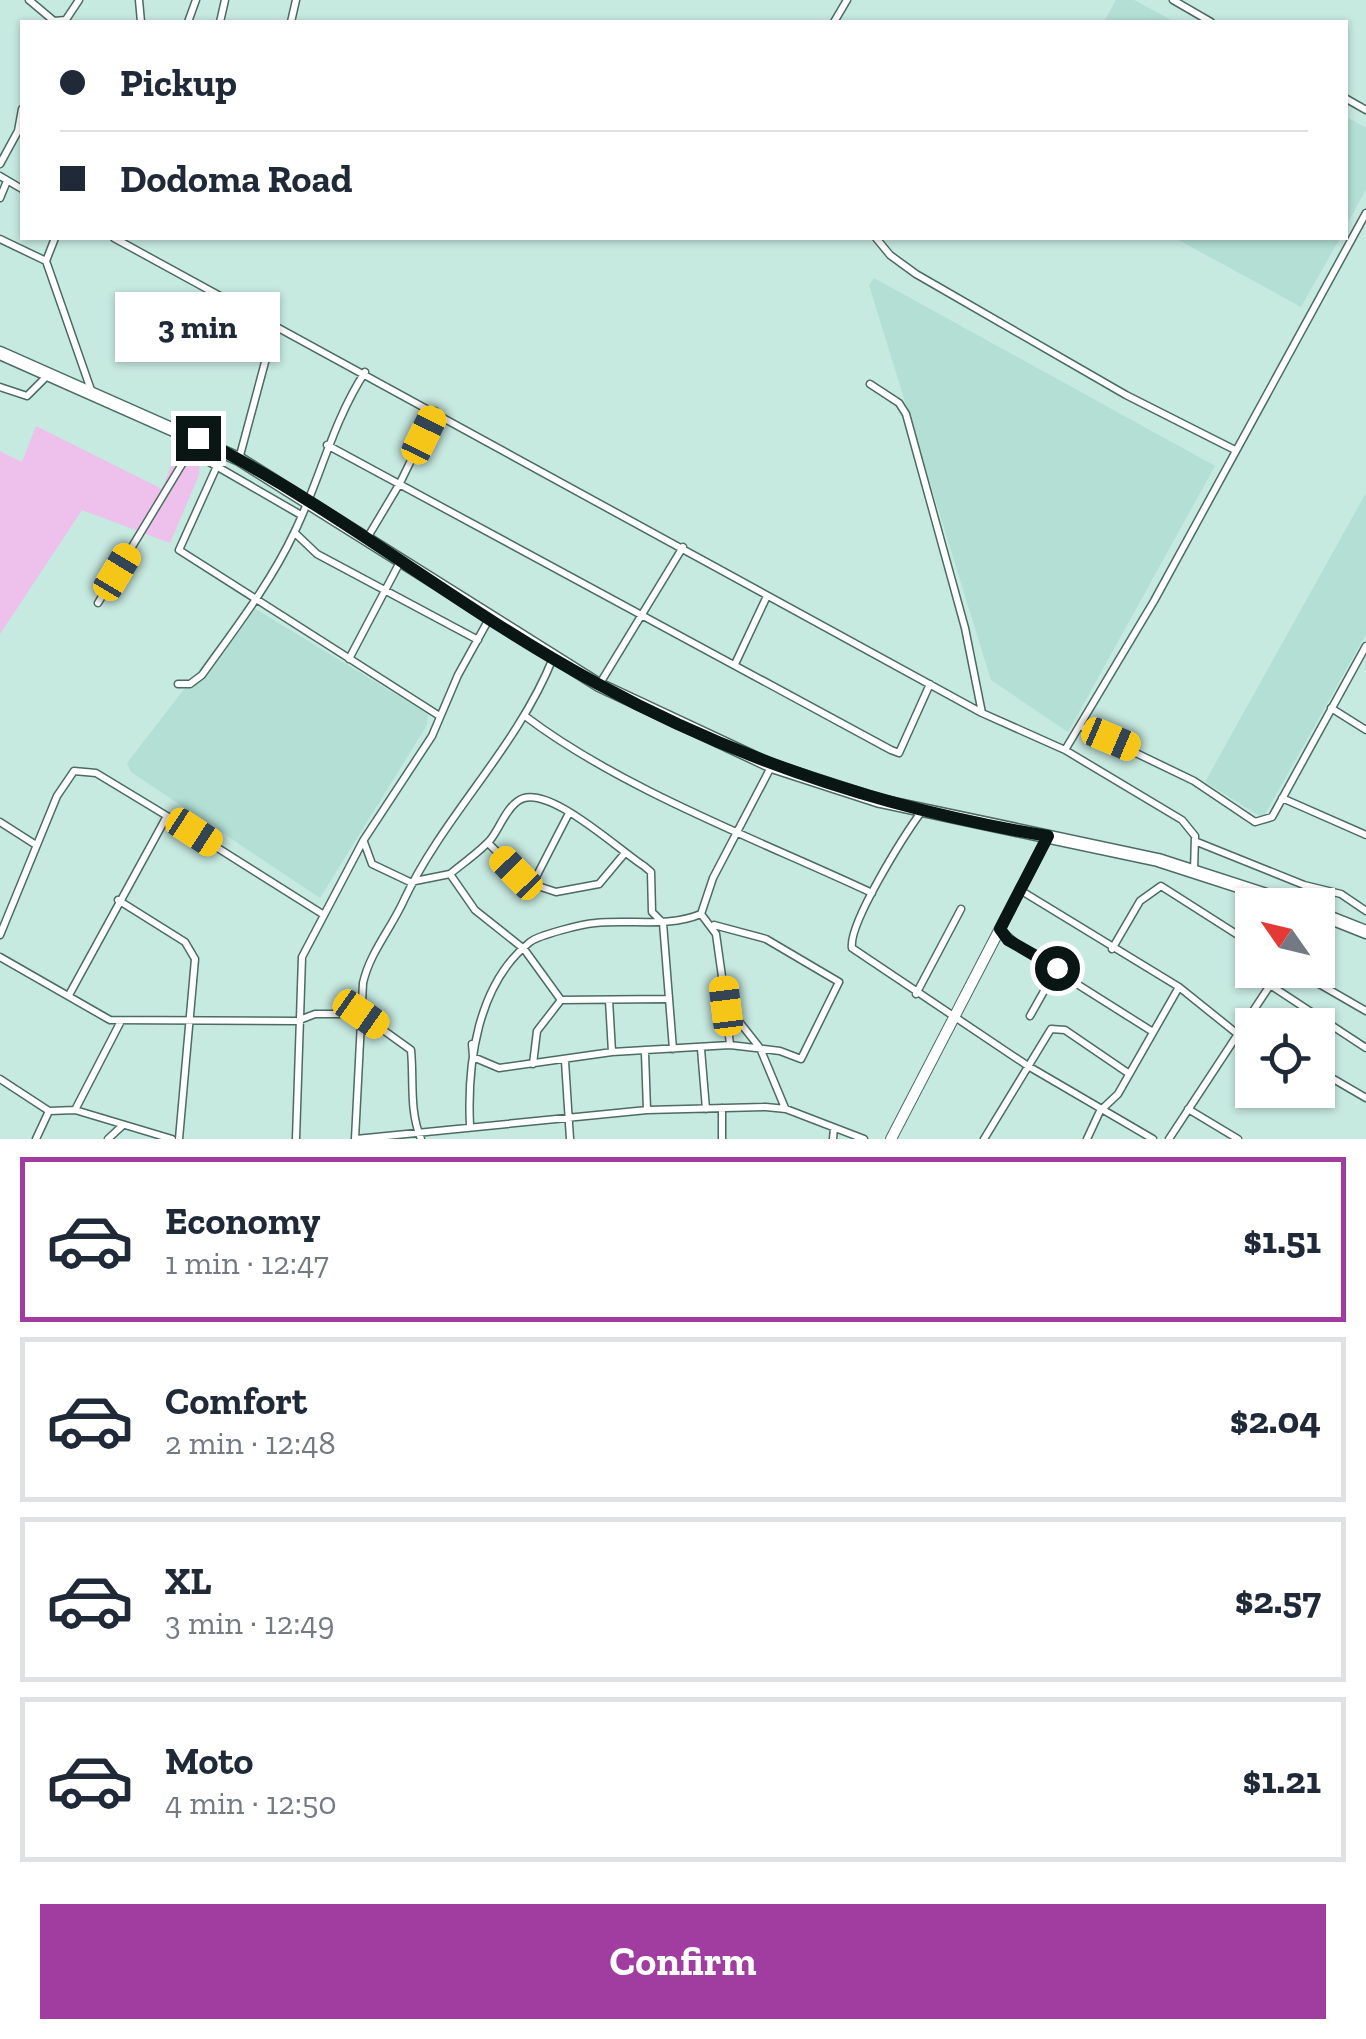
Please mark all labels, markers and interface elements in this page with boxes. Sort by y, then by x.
text: Pickup [120,60,237,106]
text: Dodoma Road [120,156,352,202]
callout: 3 min [116,293,280,363]
text: 3 min [158,308,237,346]
car [397,401,451,469]
route end [176,416,221,461]
car [89,539,145,605]
car [1078,713,1144,765]
car [161,803,227,861]
car [484,841,548,905]
north arrow [1235,888,1335,988]
map controls [1235,888,1335,1108]
route start [1035,946,1080,991]
car [707,974,745,1038]
car [328,985,394,1043]
button: locate [1235,1008,1335,1108]
icon: car [45,1195,135,1285]
text: Economy [165,1198,320,1244]
text: $1.51 [1243,1217,1321,1263]
text: 1 min · 12:47 [165,1244,329,1282]
icon: car [45,1375,135,1465]
text: Comfort [165,1378,307,1424]
text: $2.04 [1230,1397,1321,1443]
text: 2 min · 12:48 [165,1424,336,1462]
icon: car [45,1555,135,1645]
text: XL [165,1558,212,1604]
text: $2.57 [1235,1577,1321,1623]
text: 3 min · 12:49 [165,1604,335,1642]
icon: car [45,1735,135,1825]
text: Moto [165,1738,253,1784]
text: $1.21 [1243,1757,1321,1803]
text: 4 min · 12:50 [165,1784,337,1822]
button: Confirm [40,1904,1326,2019]

